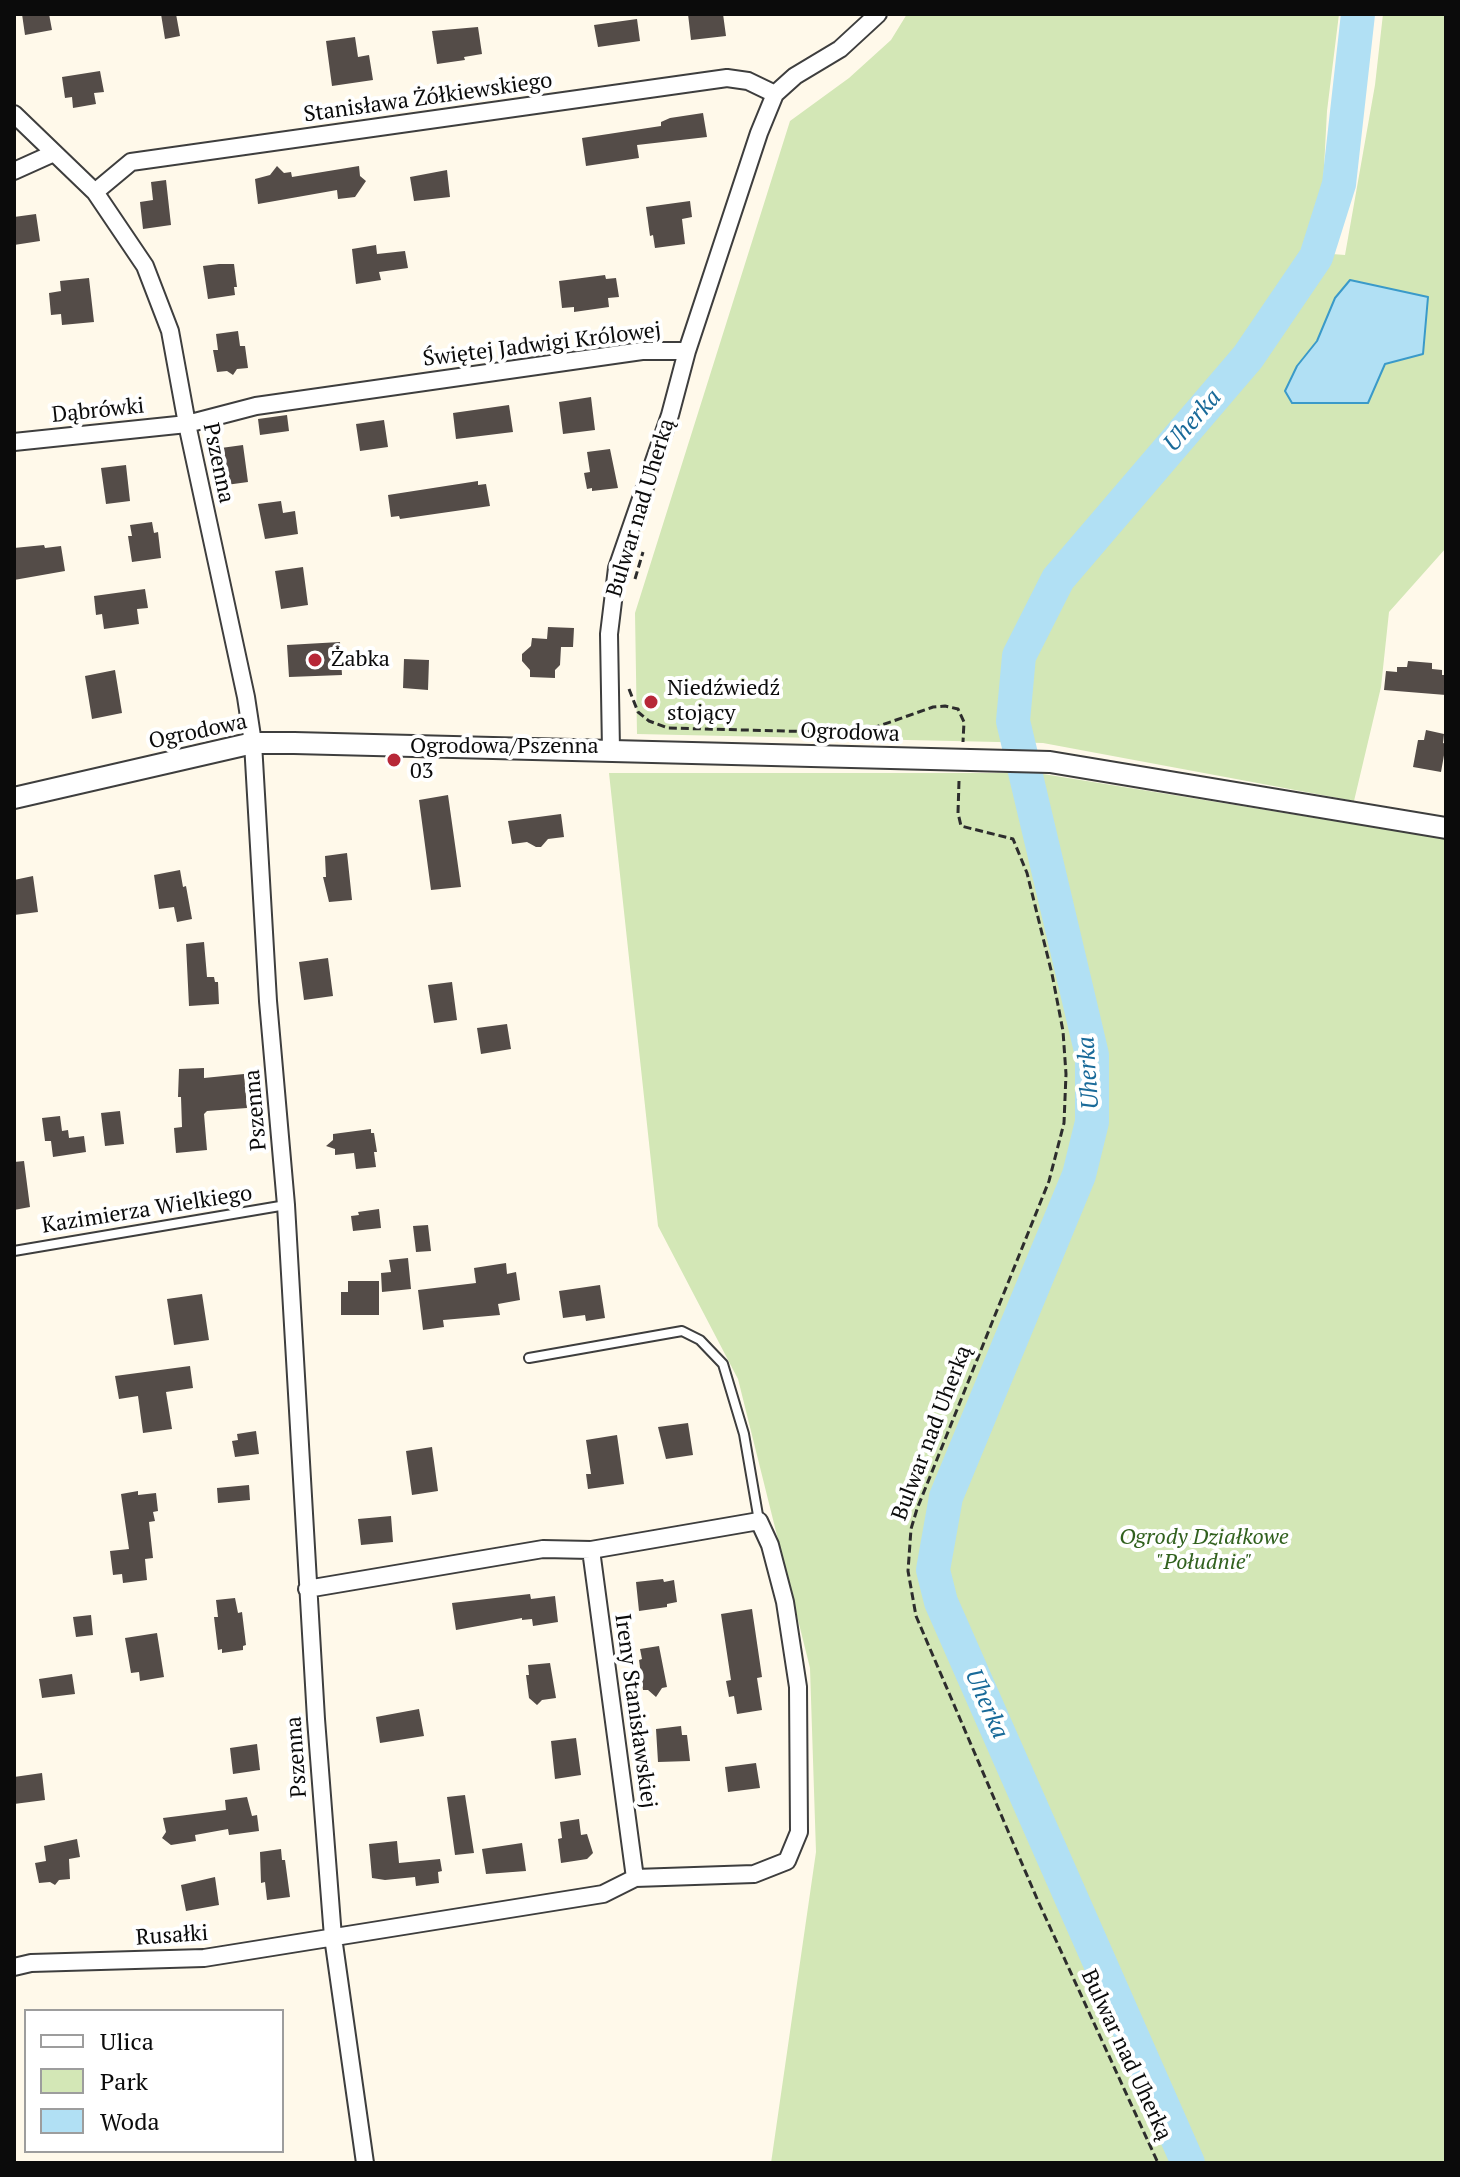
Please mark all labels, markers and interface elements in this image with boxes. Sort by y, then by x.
street label: Stanisława Żółkiewskiego [302,67,554,129]
street label: Świętej Jadwigi Królowej [421,317,663,373]
water label: Uherka [1158,384,1228,458]
street label: Dąbrówki [50,393,146,429]
street label: Bulwar nad Uherką [601,416,681,600]
street label: Pszenna [197,420,239,506]
place label: Żabka [331,647,390,673]
marker: Żabka [306,651,324,669]
place label: Niedźwiedź stojący [667,676,780,728]
marker: Niedźwiedź stojący [642,693,660,711]
street label: Ogrodowa [146,709,250,755]
street label: Ogrodowa [800,718,900,748]
place label: Ogrodowa/Pszenna 03 [410,734,599,786]
marker: Ogrodowa/Pszenna 03 [385,751,403,769]
water label: Uherka [1072,1035,1106,1111]
street label: Pszenna [239,1068,273,1152]
street label: Kazimierza Wielkiego [40,1180,254,1240]
street label: Bulwar nad Uherką [887,1342,977,1524]
park label: Ogrody Działkowe "Południe" [1119,1525,1289,1576]
street label: Ireny Stanisławskiej [608,1612,662,1810]
water label: Uherka [958,1665,1014,1743]
street label: Pszenna [281,1715,313,1799]
street label: Rusałki [135,1920,209,1952]
street label: Bulwar nad Uherką [1075,1966,1177,2144]
legend [24,2009,284,2153]
text: Ulica [100,2025,154,2057]
text: Park [100,2065,148,2097]
text: Woda [100,2105,160,2137]

